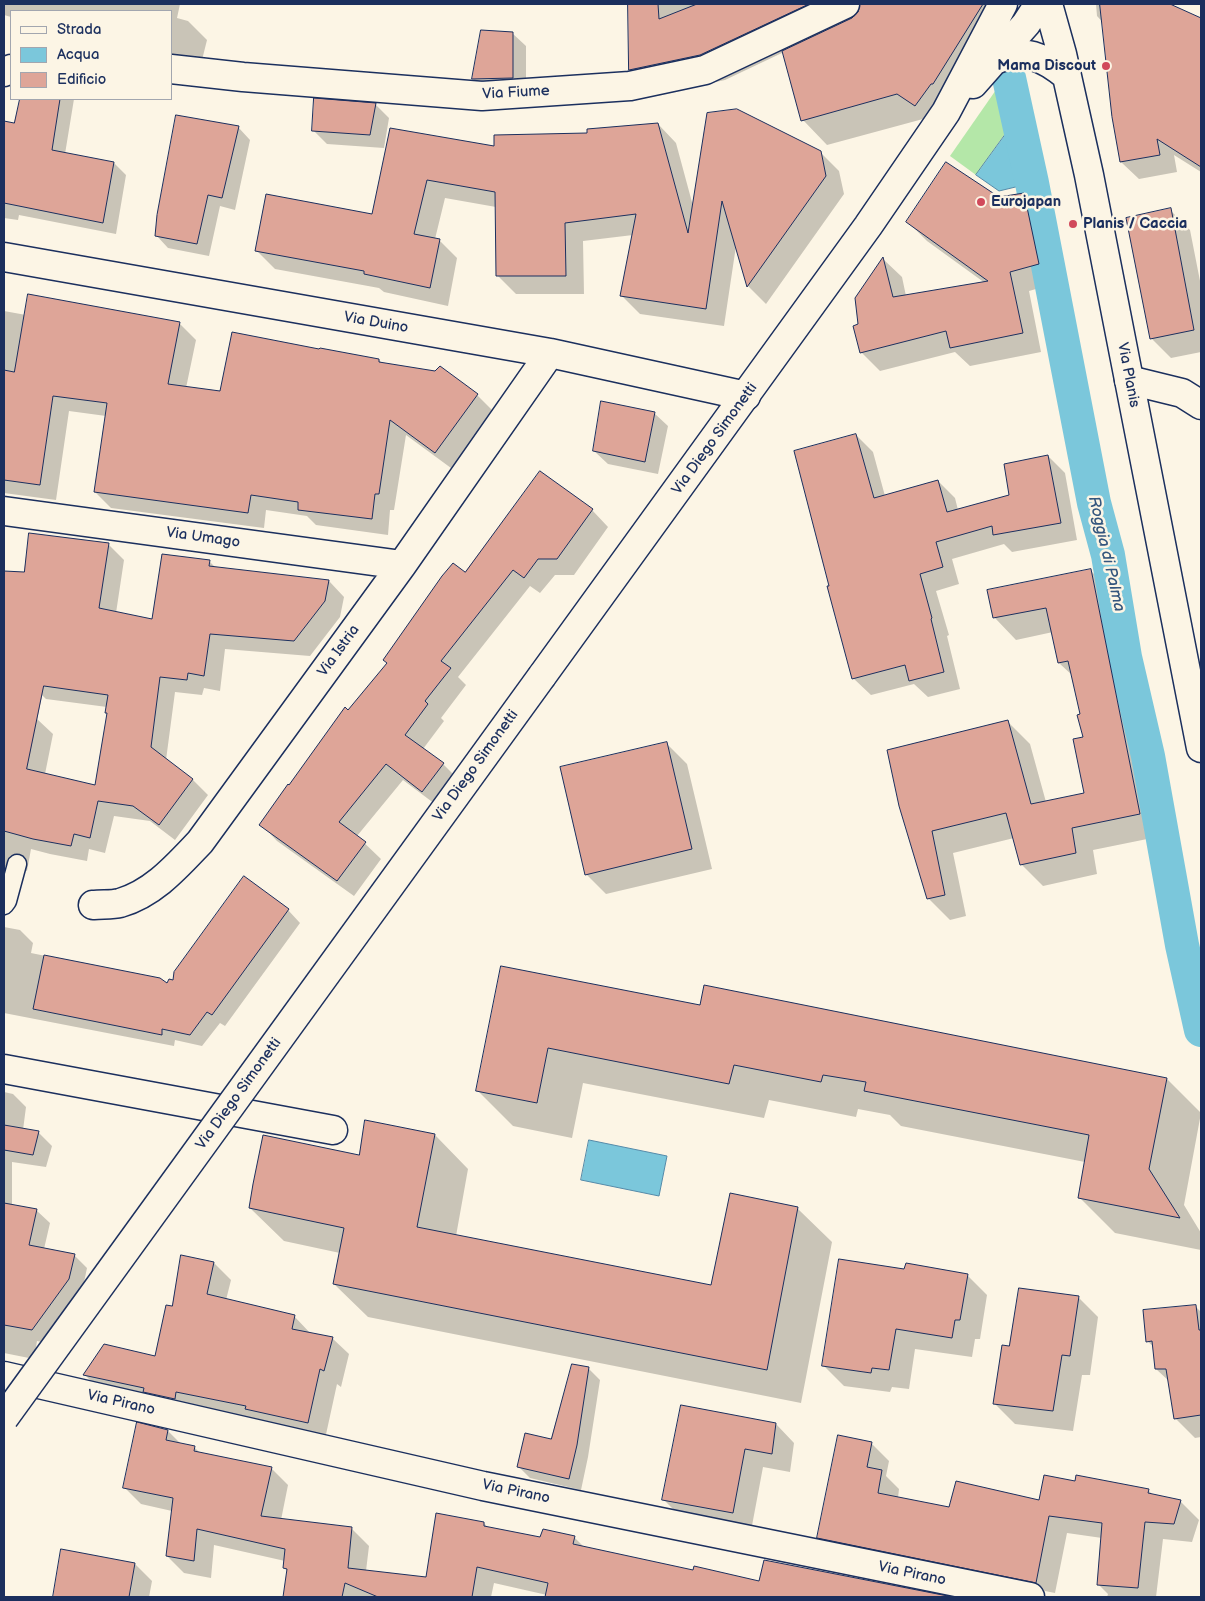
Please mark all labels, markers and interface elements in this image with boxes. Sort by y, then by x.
legend [10,10,172,100]
text: Strada [57,20,101,39]
text: Acqua [57,45,99,64]
place label: Mama Discout [997,57,1096,75]
marker: Mama Discout [1100,60,1112,72]
text: Edificio [57,70,106,89]
street label: Via Fiume [482,82,550,104]
place label: Eurojapan [991,193,1061,211]
marker: Eurojapan [975,196,987,208]
place label: Planis / Caccia [1083,215,1187,233]
marker: Planis / Caccia [1067,218,1079,230]
street label: Via Duino [342,308,410,338]
street label: Via Planis [1113,341,1143,409]
street label: Via Diego Simonetti [668,380,762,498]
water label: Roggia di Palma [1083,495,1129,613]
street label: Via Umago [165,524,241,552]
street label: Via Istria [314,622,364,680]
street label: Via Diego Simonetti [429,707,523,825]
street label: Via Diego Simonetti [192,1035,286,1153]
street label: Via Pirano [85,1386,157,1420]
street label: Via Pirano [480,1476,552,1508]
street label: Via Pirano [876,1558,948,1590]

